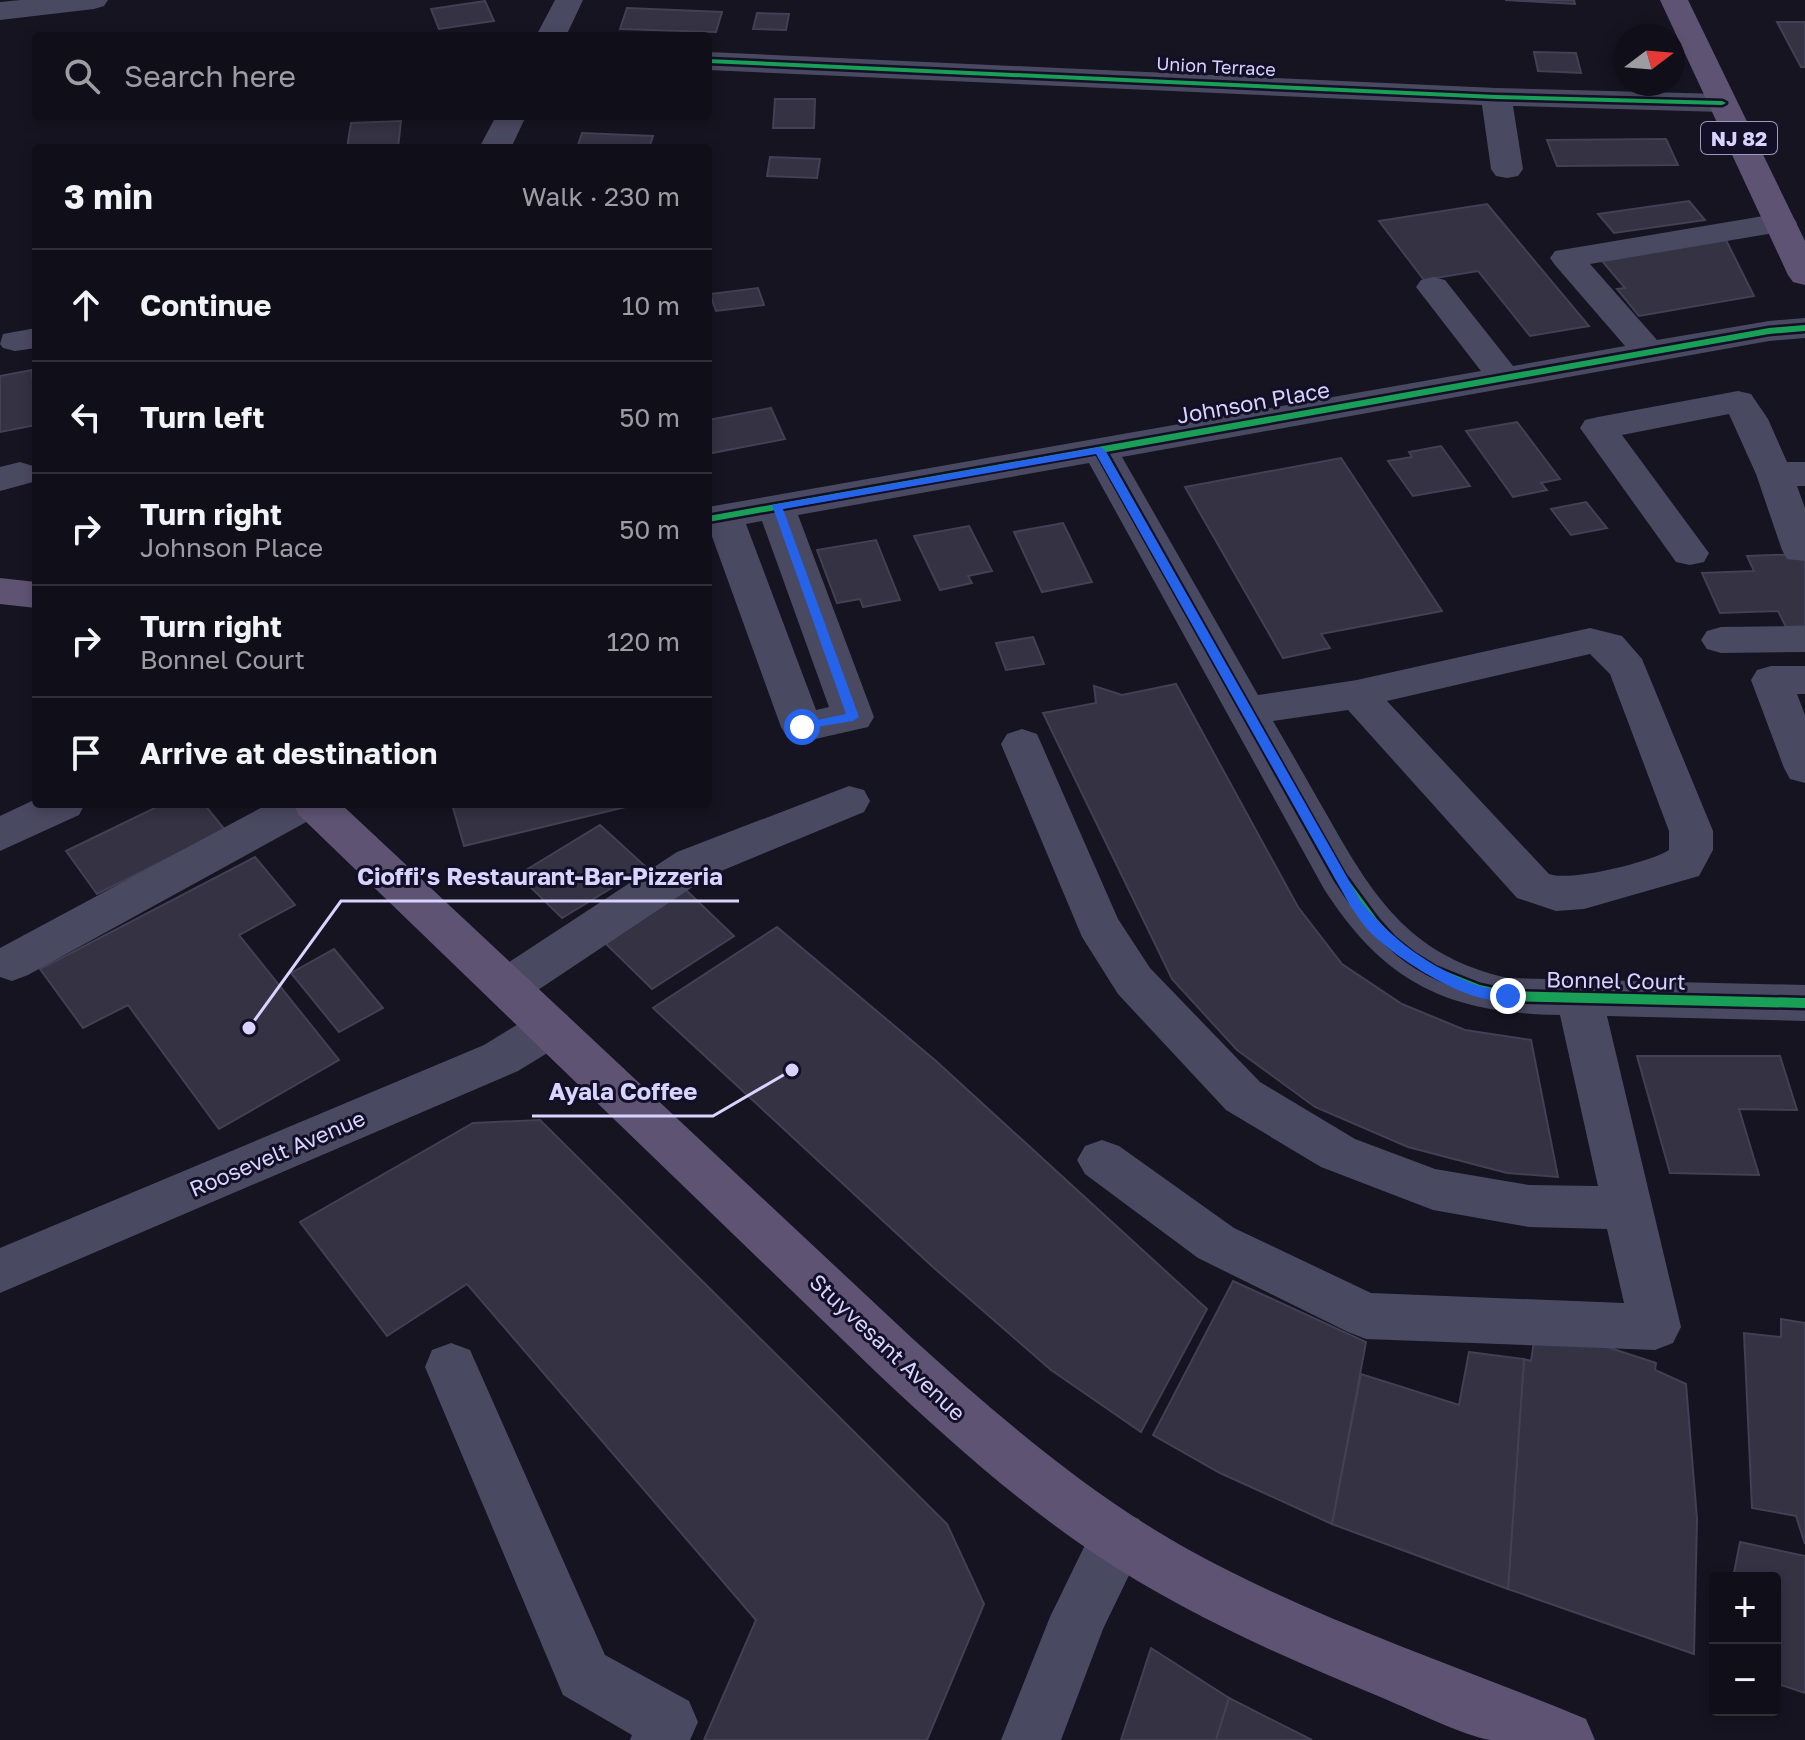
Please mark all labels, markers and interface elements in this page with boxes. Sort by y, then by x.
north arrow [1613,24,1685,96]
search box [32,32,712,120]
street label: Union Terrace [1156,52,1276,80]
icon: search [60,54,104,98]
text: Search here [124,58,296,94]
road number: NJ 82 [1701,122,1777,154]
text: 3 min [64,176,153,216]
text: Walk · 230 m [522,181,680,212]
icon: ahead [64,283,108,327]
text: Continue [140,287,271,323]
text: 10 m [622,290,680,321]
street label: Johnson Place [1174,375,1332,429]
icon: left [64,395,108,439]
text: Turn left [140,399,265,435]
text: 50 m [619,402,680,433]
text: Turn right [140,496,282,532]
icon: right [64,507,108,551]
text: 50 m [619,514,680,545]
text: Johnson Place [140,532,323,563]
text: Turn right [140,608,282,644]
icon: right [64,619,108,663]
text: 120 m [607,626,680,657]
text: Bonnel Court [140,644,305,675]
route start [784,709,820,745]
icon: arrive [64,731,108,775]
text: Arrive at destination [140,735,437,771]
callout: Cioffi’s Restaurant-Bar-Pizzeria [341,853,739,901]
text: Cioffi’s Restaurant-Bar-Pizzeria [357,861,723,890]
street label: Bonnel Court [1546,965,1686,995]
route end [1490,978,1526,1014]
callout: Ayala Coffee [532,1068,713,1116]
text: Ayala Coffee [549,1076,697,1105]
street label: Roosevelt Avenue [185,1104,369,1202]
street label: Stuyvesant Avenue [805,1268,971,1426]
map controls [1709,1572,1781,1716]
button: + [1709,1572,1781,1644]
button: − [1709,1644,1781,1716]

